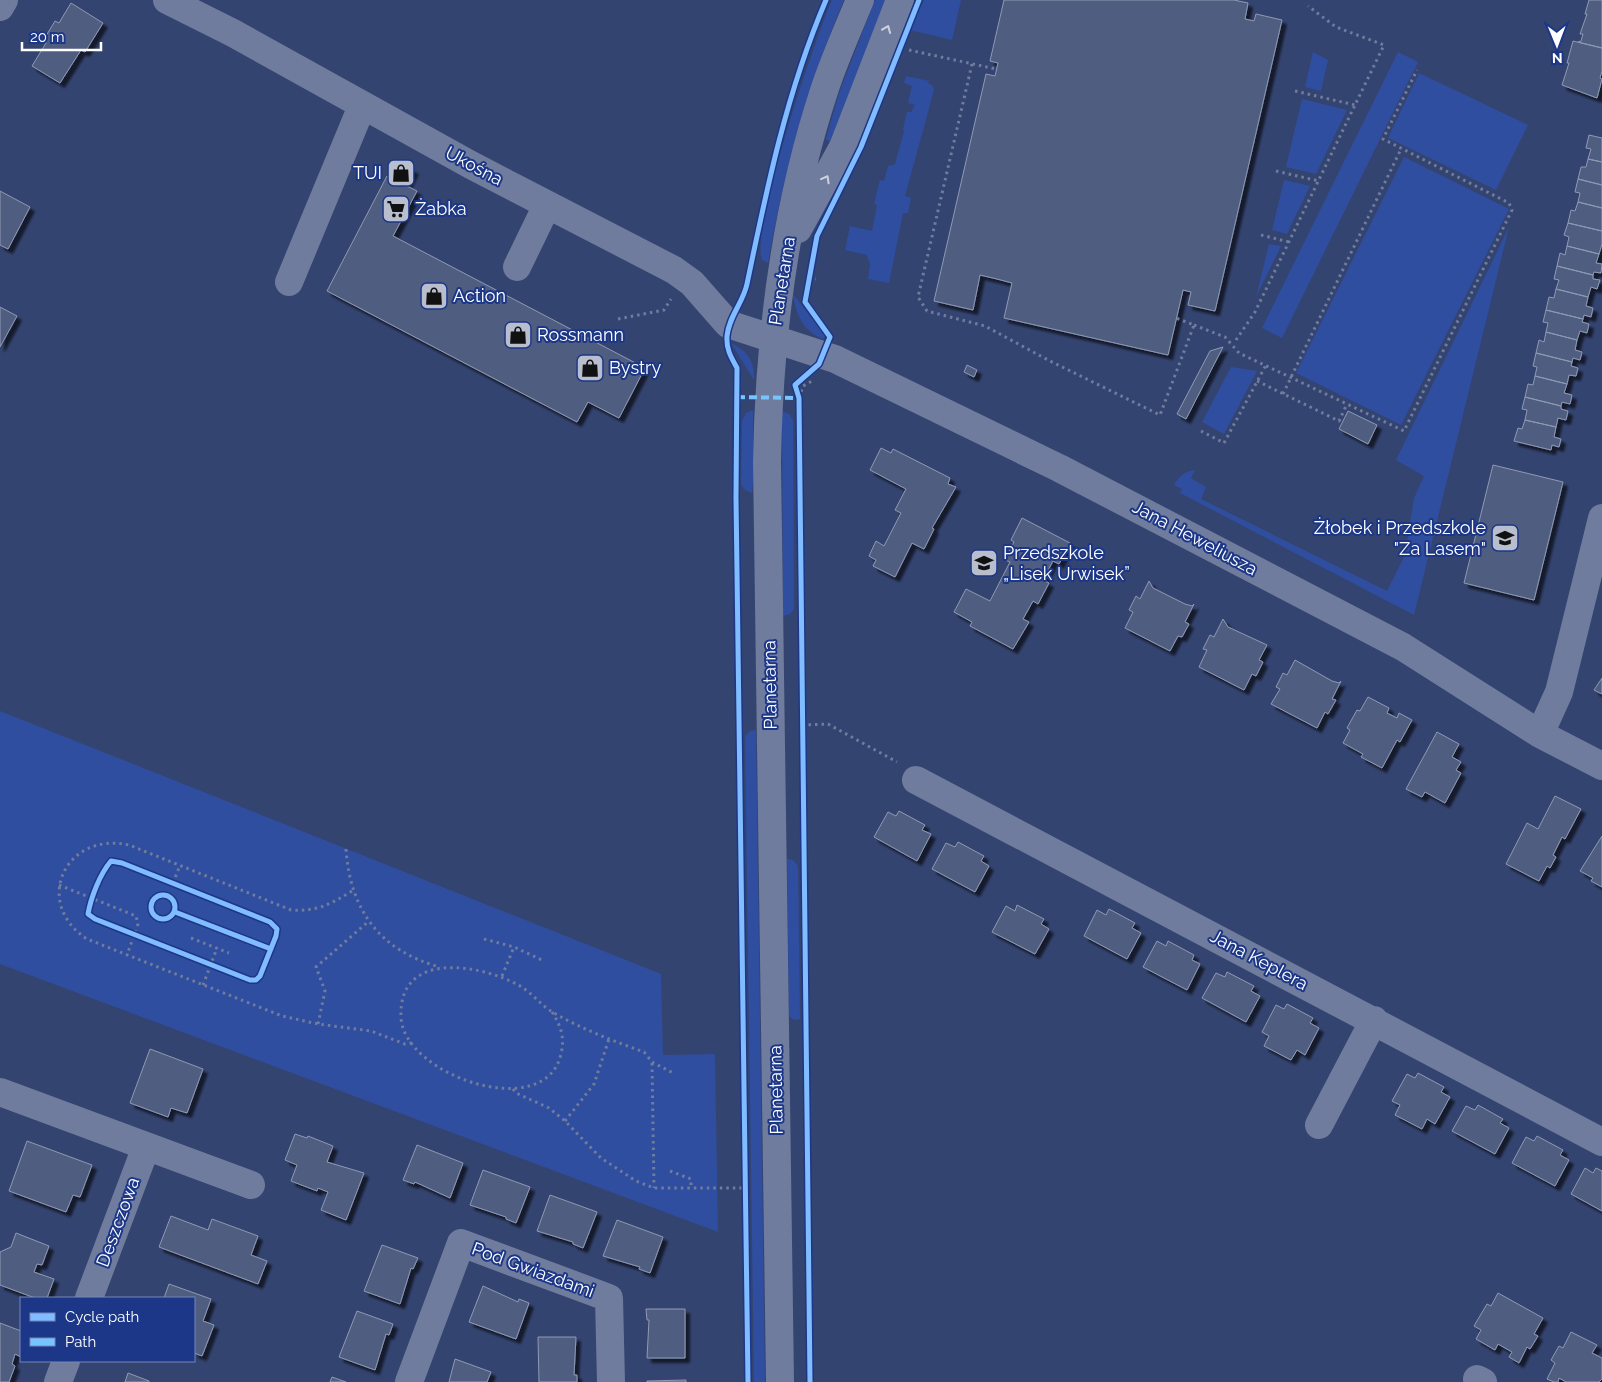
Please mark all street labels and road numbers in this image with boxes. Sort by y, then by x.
street label: Ukośna [442,142,507,189]
street label: Planetarna [764,235,799,327]
street label: Jana Heweliusza [1129,496,1261,579]
street label: Planetarna [758,640,781,730]
street label: Jana Keplera [1207,925,1312,994]
street label: Planetarna [764,1045,787,1135]
street label: Deszczowa [92,1174,143,1270]
street label: Pod Gwiazdami [469,1238,597,1301]

